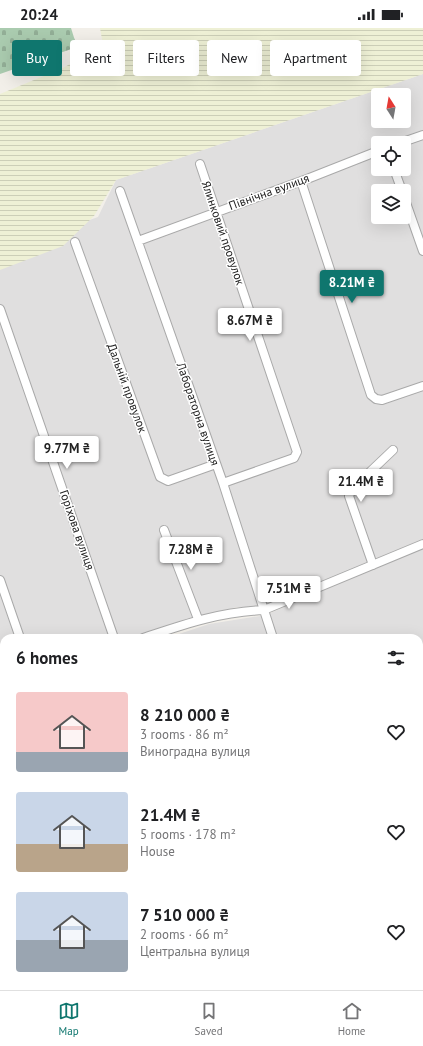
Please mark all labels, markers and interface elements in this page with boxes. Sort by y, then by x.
text: 20:24 [20,5,58,24]
chip: Buy [12,40,62,76]
chip: Rent [70,40,125,76]
chip: Filters [133,40,199,76]
chip: New [207,40,262,76]
chip: Apartment [270,40,361,76]
north arrow [371,88,411,128]
map controls [371,88,411,224]
button: locate [371,136,411,176]
street label: Північна вулиця [227,170,311,213]
street label: Ялинковий провулок [199,179,248,287]
button: layers [371,184,411,224]
pin: 8.21M ₴ [315,270,389,304]
text: 8.21M ₴ [329,274,375,291]
pin: 8.67M ₴ [213,308,287,342]
text: 8.67M ₴ [227,312,273,329]
street label: Дальній провулок [104,341,151,435]
street label: Лабораторна вулиця [173,359,223,467]
pin: 9.77M ₴ [30,436,104,470]
text: 9.77M ₴ [44,440,90,457]
pin: 21.4M ₴ [324,469,398,503]
text: 21.4M ₴ [338,473,384,490]
street label: Горіхова вулиця [57,488,98,572]
pin: 7.28M ₴ [154,537,228,571]
text: 7.28M ₴ [169,541,213,558]
pin: 7.51M ₴ [252,576,326,610]
text: 7.51M ₴ [267,580,311,597]
text: 6 homes [16,647,78,669]
icon: filters [385,647,407,669]
text: 8 210 000 ₴ [140,704,230,726]
icon: home [48,708,96,756]
icon: heart [385,721,407,743]
text: 3 rooms · 86 m² [140,726,229,743]
text: Виноградна вулиця [140,743,250,760]
text: 21.4M ₴ [140,804,201,826]
icon: home [48,808,96,856]
icon: heart [385,821,407,843]
text: 5 rooms · 178 m² [140,826,236,843]
text: House [140,843,175,860]
text: 7 510 000 ₴ [140,904,229,926]
icon: home [48,908,96,956]
icon: heart [385,921,407,943]
text: 2 rooms · 66 m² [140,926,229,943]
text: Центральна вулиця [140,943,250,960]
tab: Map [58,1000,80,1038]
tab: Saved [195,1000,223,1038]
tab: Home [338,1000,365,1038]

